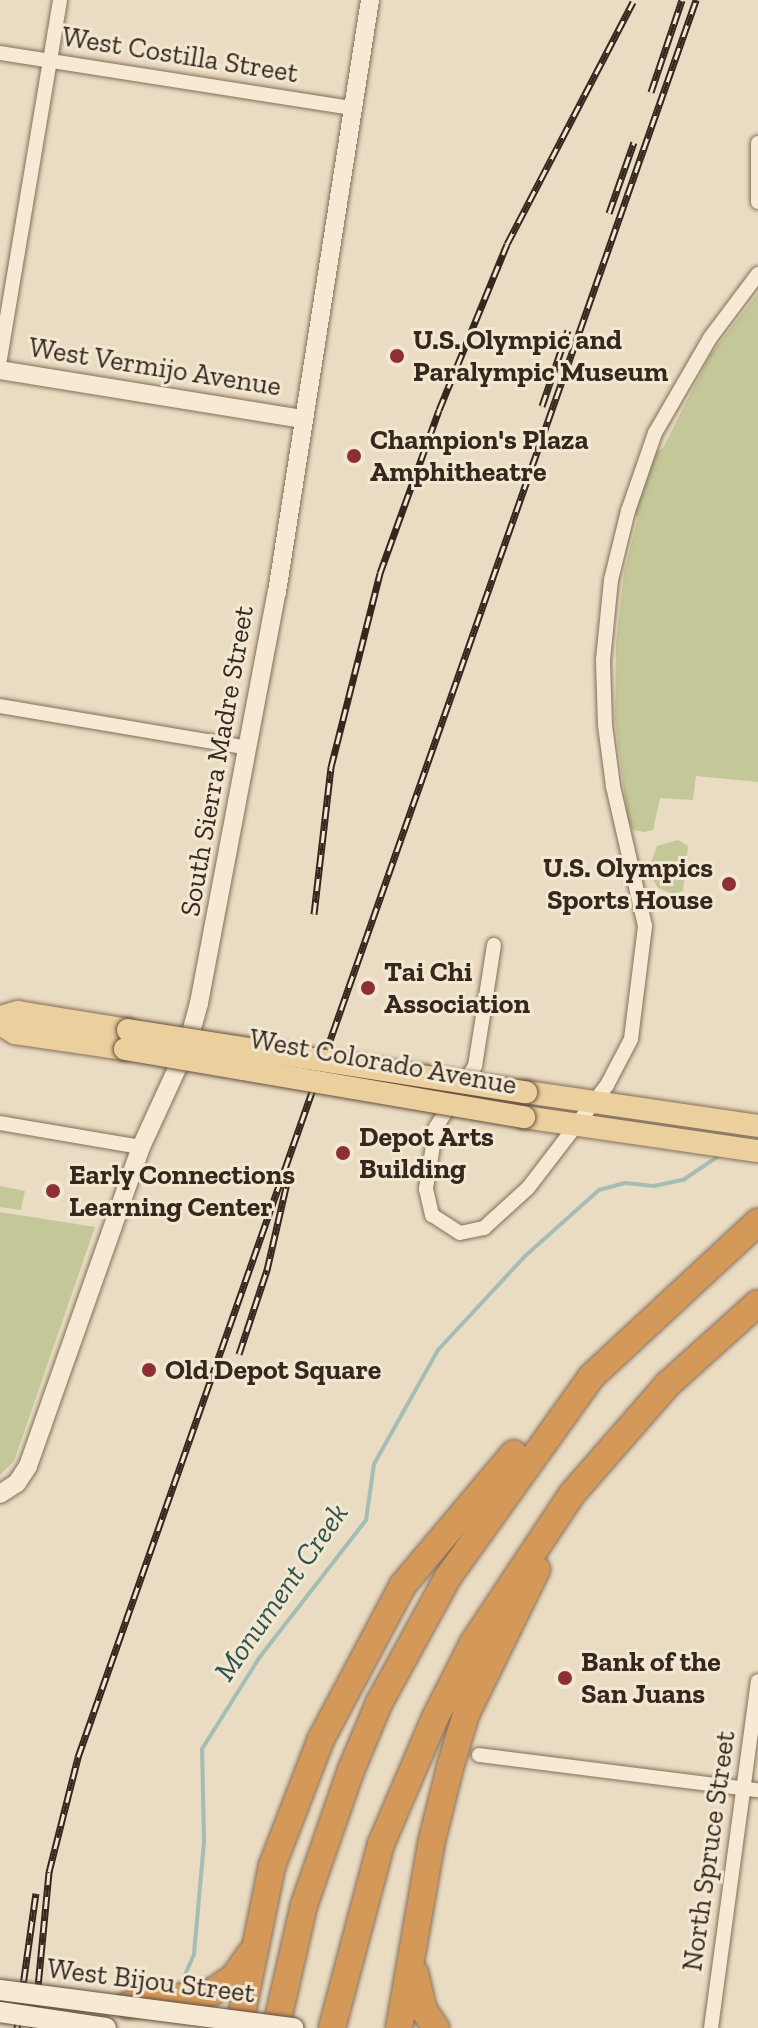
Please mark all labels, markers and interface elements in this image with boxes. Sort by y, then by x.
street label: West Costilla Street [60,20,300,90]
place label: U.S. Olympic and Paralympic Museum [413,323,668,389]
street label: West Vermijo Avenue [26,330,284,404]
marker: U.S. Olympic and Paralympic Museum [388,347,406,365]
place label: Champion's Plaza Amphitheatre [370,423,589,489]
marker: Champion's Plaza Amphitheatre [345,447,363,465]
street label: South Sierra Madre Street [173,603,261,919]
place label: U.S. Olympics Sports House [543,851,713,917]
marker: U.S. Olympics Sports House [720,875,738,893]
place label: Tai Chi Association [384,955,530,1021]
marker: Tai Chi Association [359,979,377,997]
street label: West Colorado Avenue [246,1022,520,1102]
place label: Depot Arts Building [359,1120,495,1186]
marker: Depot Arts Building [334,1144,352,1162]
place label: Early Connections Learning Center [69,1158,296,1224]
marker: Early Connections Learning Center [44,1182,62,1200]
place label: Old Depot Square [165,1353,381,1387]
marker: Old Depot Square [140,1361,158,1379]
water label: Monument Creek [206,1496,356,1688]
place label: Bank of the San Juans [581,1645,720,1711]
marker: Bank of the San Juans [556,1669,574,1687]
street label: North Spruce Street [675,1729,743,1973]
street label: West Bijou Street [45,1952,257,2010]

